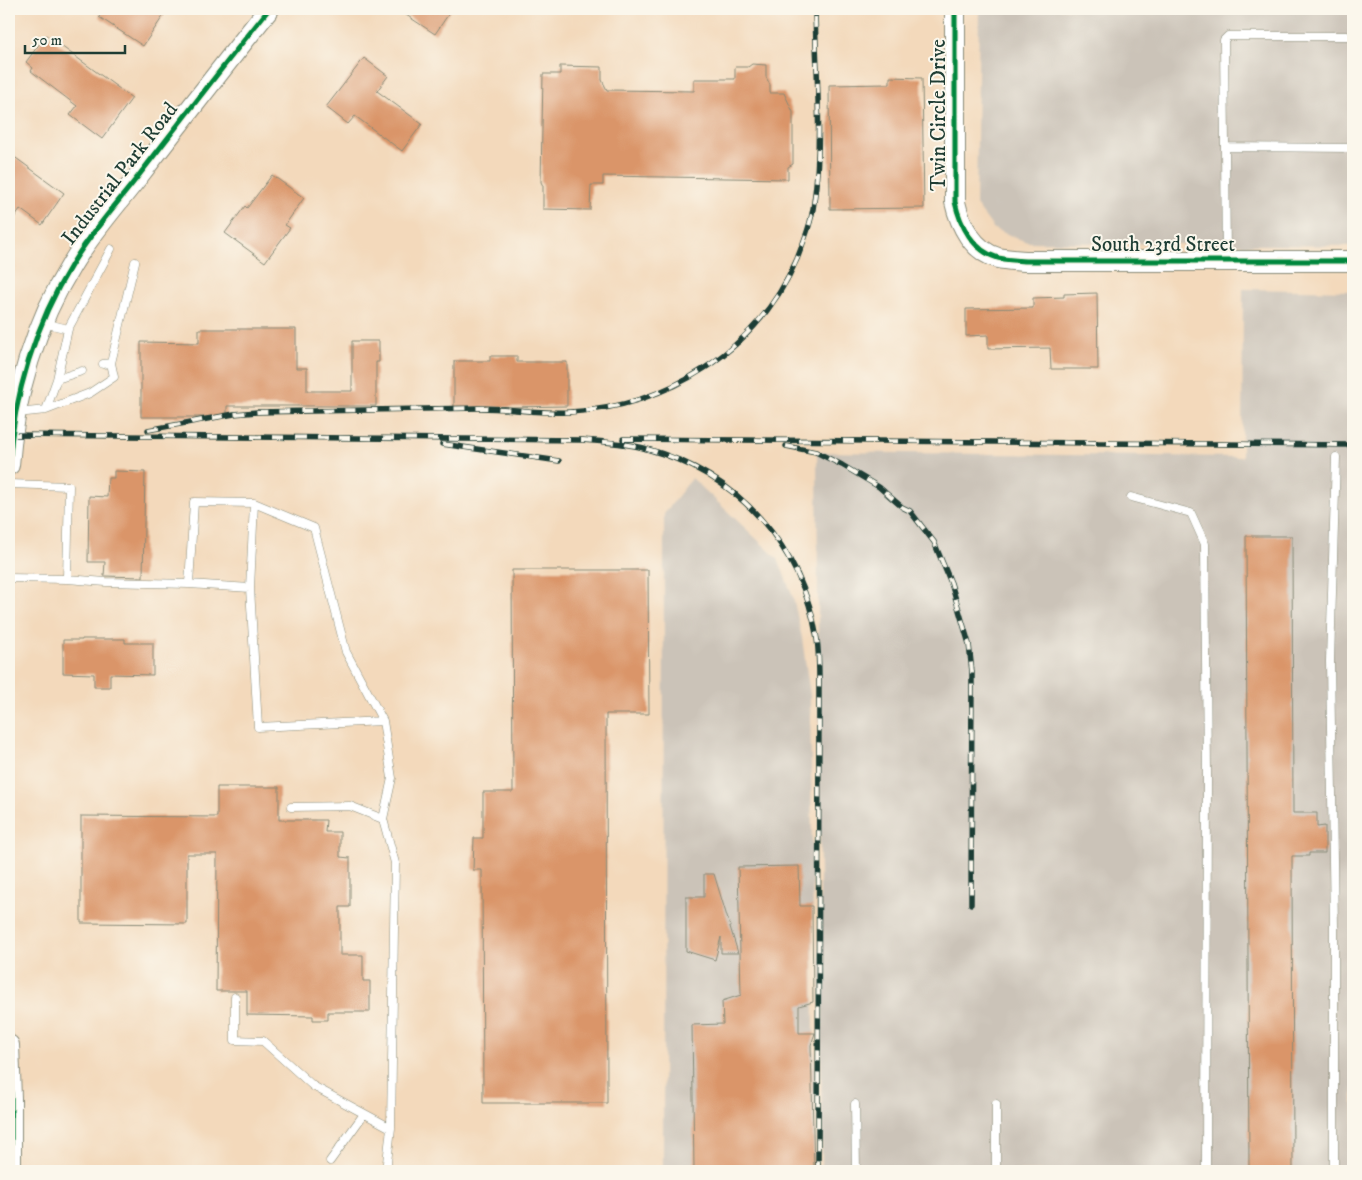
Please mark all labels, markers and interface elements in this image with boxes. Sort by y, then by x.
scale bar [25,22,125,54]
text: 50 m [32,31,62,50]
street label: Twin Circle Drive [926,39,952,191]
street label: Industrial Park Road [56,97,184,251]
street label: South 23rd Street [1091,232,1235,258]

